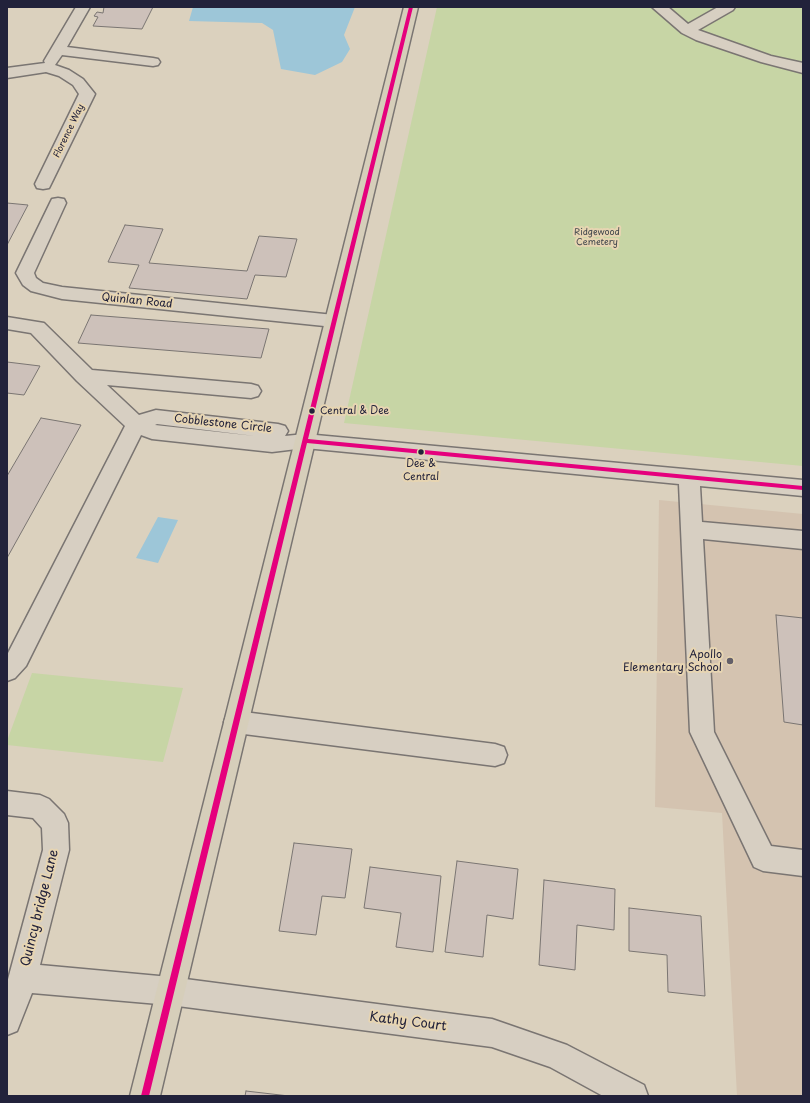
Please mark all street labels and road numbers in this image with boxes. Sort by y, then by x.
street label: Florence Way [51,102,87,160]
street label: Quinlan Road [101,291,173,311]
street label: Cobblestone Circle [173,412,273,436]
street label: Quincy bridge Lane [18,848,62,968]
street label: Kathy Court [369,1010,447,1034]

